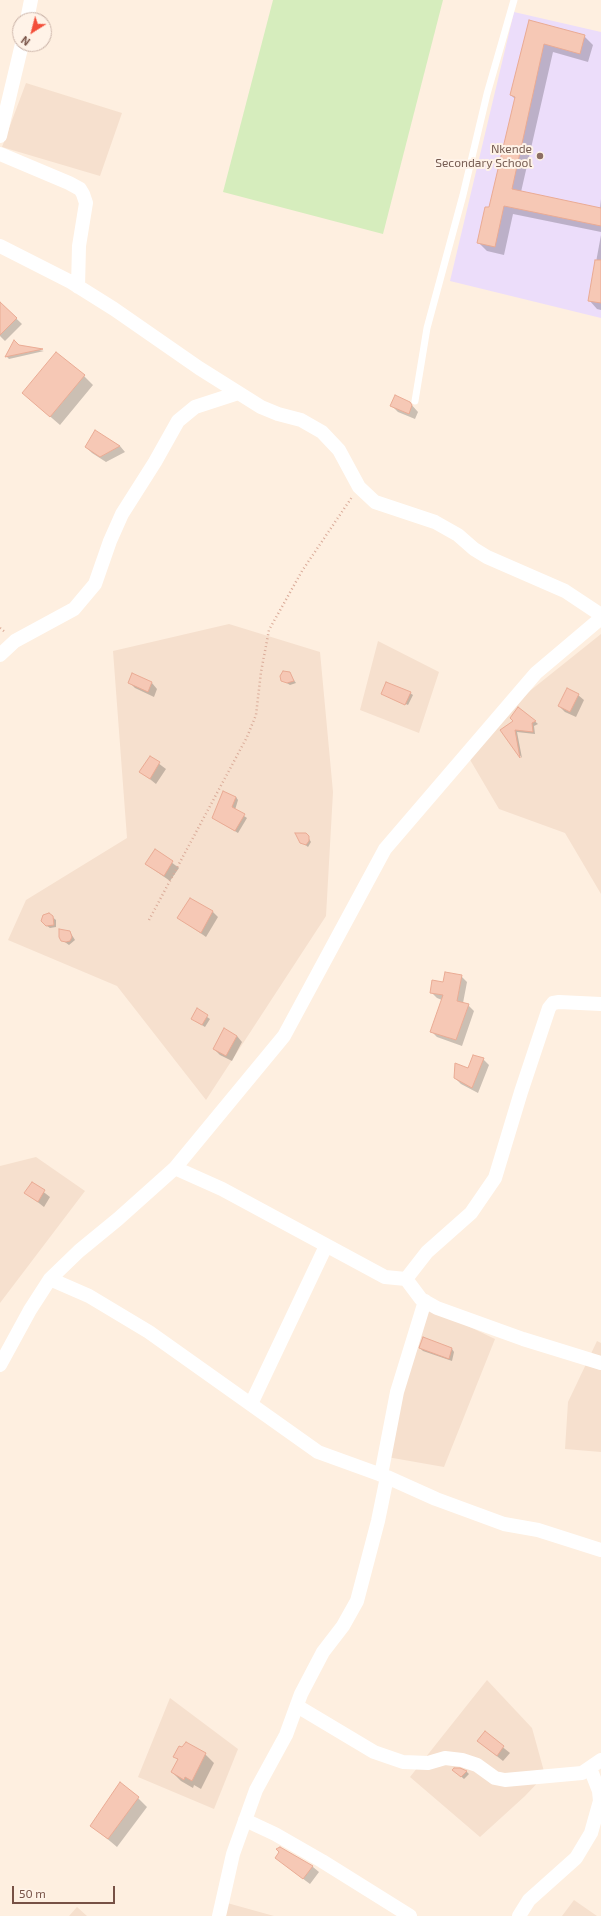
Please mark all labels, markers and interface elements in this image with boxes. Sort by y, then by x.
north arrow [12,12,52,52]
text: N [18,34,32,49]
place label: Nkende Secondary School [435,142,532,170]
marker: Nkende Secondary School [535,151,545,161]
scale bar [14,1878,117,1904]
text: 50 m [19,1886,46,1900]

